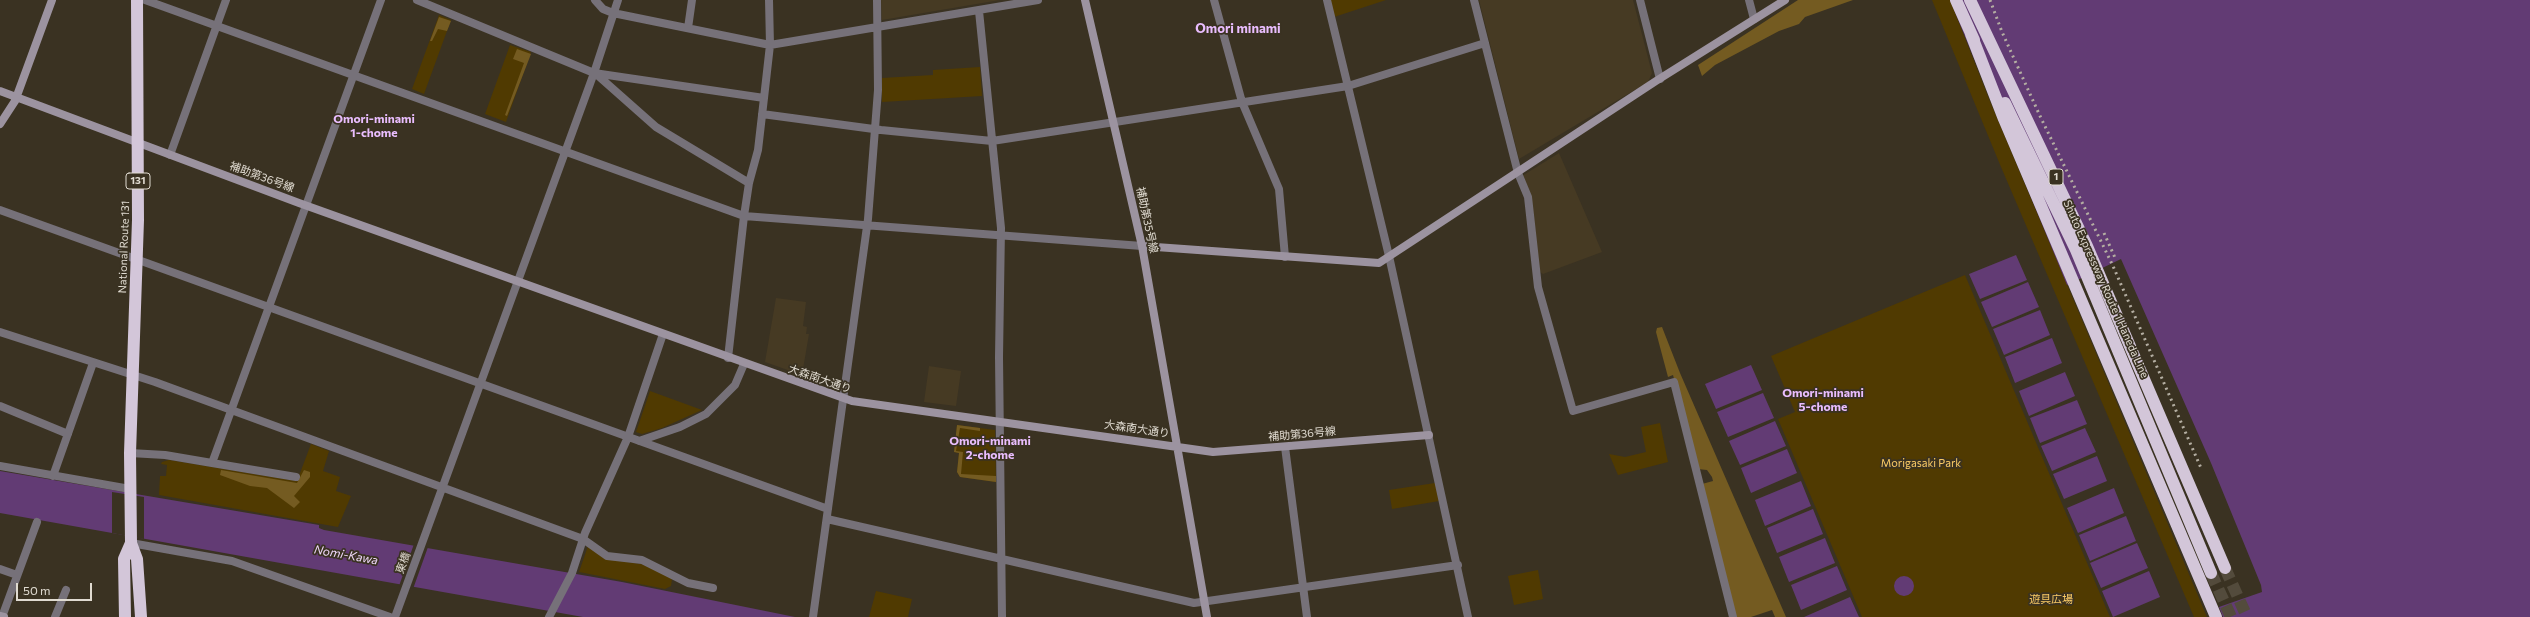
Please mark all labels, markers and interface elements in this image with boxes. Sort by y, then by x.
district label: Omori minami [1195,21,1281,37]
district label: Omori-minami 1-chome [333,112,415,140]
street label: 補助第36号線 [228,159,296,195]
road number: 1 [2049,169,2063,185]
road number: 131 [126,173,150,189]
street label: 補助第35号線 [1134,186,1160,254]
street label: Shuto Expressway Route 1 Haneda Line [2061,198,2151,380]
street label: National Route 131 [116,200,132,294]
street label: 大森南大通り [787,362,853,396]
district label: Omori-minami 5-chome [1782,386,1864,414]
street label: 大森南大通り [1103,418,1171,440]
street label: 補助第36号線 [1268,424,1336,444]
district label: Omori-minami 2-chome [949,434,1031,462]
park label: Morigasaki Park [1881,456,1961,470]
water label: Nomi-Kawa [313,542,379,568]
street label: 東橋 [393,550,413,576]
scale bar [18,575,94,601]
text: 50 m [23,583,51,597]
park label: 遊具広場 [2029,592,2073,606]

